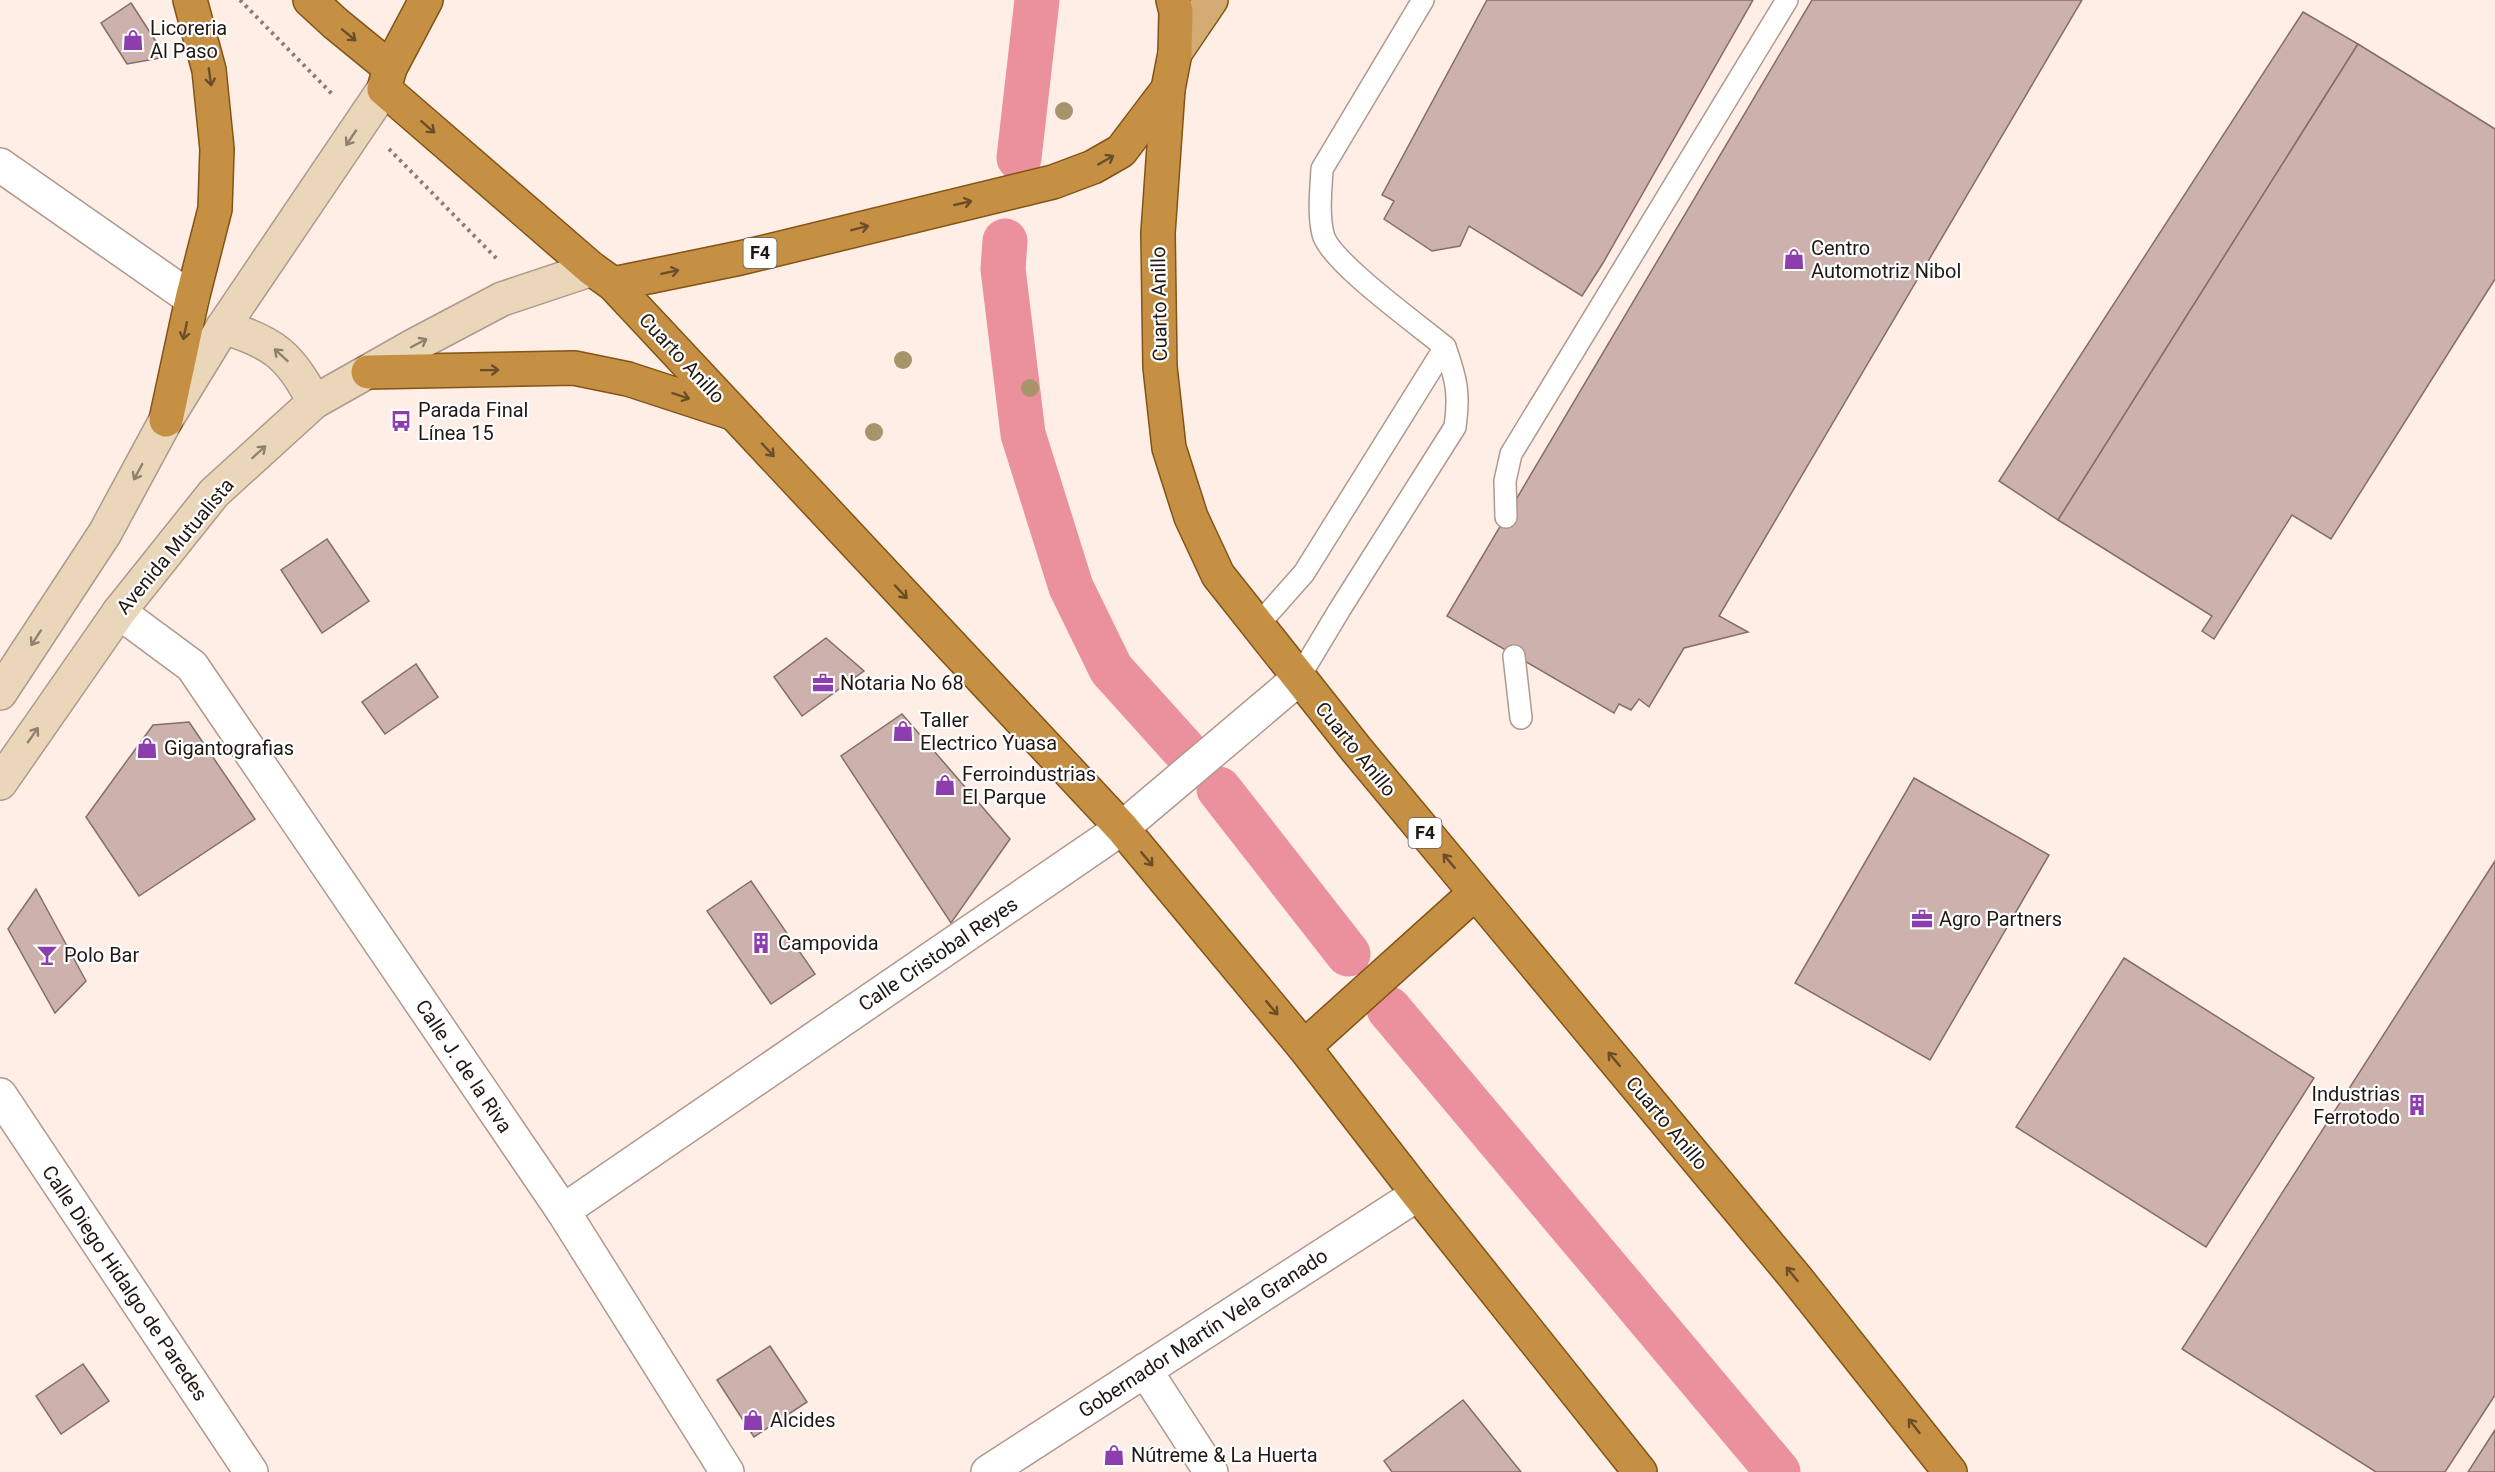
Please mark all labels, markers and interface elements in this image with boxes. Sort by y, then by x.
place label: Licoreria Al Paso [150,16,227,63]
shop icon: Licoreria Al Paso [121,28,145,52]
one-way arrow [341,28,356,42]
one-way arrow [204,67,215,86]
one-way arrow [420,120,436,134]
one-way arrow [345,129,357,145]
one-way arrow [1097,154,1115,165]
one-way arrow [953,197,972,209]
one-way arrow [850,221,869,233]
place label: Centro Automotriz Nibol [1811,236,1961,283]
road number: F4 [744,238,777,268]
street label: Cuarto Anillo [1146,246,1172,362]
shop icon: Centro Automotriz Nibol [1782,247,1806,271]
one-way arrow [660,266,680,277]
street label: Cuarto Anillo [634,308,730,408]
one-way arrow [179,320,190,340]
one-way arrow [410,337,427,349]
one-way arrow [274,348,289,362]
one-way arrow [479,364,499,375]
one-way arrow [671,392,690,403]
place label: Parada Final Línea 15 [418,398,528,445]
bus stop icon: Parada Final Línea 15 [389,409,413,433]
one-way arrow [761,442,775,457]
one-way arrow [252,445,267,459]
one-way arrow [132,463,144,480]
street label: Avenida Mutualista [111,473,239,619]
one-way arrow [894,584,908,599]
one-way arrow [30,629,42,646]
office icon: Notaria No 68 [811,671,835,695]
place label: Notaria No 68 [840,671,964,695]
street label: Cuarto Anillo [1310,697,1402,801]
place label: Taller Electrico Yuasa [920,708,1057,755]
shop icon: Taller Electrico Yuasa [891,719,915,743]
one-way arrow [27,727,39,744]
shop icon: Gigantografias [135,736,159,760]
place label: Gigantografias [164,736,294,760]
place label: Ferroindustrias El Parque [962,762,1096,809]
shop icon: Ferroindustrias El Parque [933,773,957,797]
road number: F4 [1408,818,1442,848]
one-way arrow [1140,851,1154,866]
one-way arrow [1442,853,1455,869]
street label: Calle Cristobal Reyes [854,892,1022,1016]
office icon: Agro Partners [1910,907,1934,931]
place label: Agro Partners [1939,907,2062,931]
building icon: Campovida [749,931,773,955]
place label: Campovida [778,931,879,955]
bar icon: Polo Bar [35,943,59,967]
place label: Polo Bar [64,943,139,967]
street label: Calle J. de la Riva [411,995,517,1137]
one-way arrow [1265,1000,1278,1016]
one-way arrow [1607,1052,1621,1067]
street label: Cuarto Anillo [1621,1071,1713,1175]
place label: Industrias Ferrotodo [2312,1082,2400,1129]
building icon: Industrias Ferrotodo [2405,1093,2429,1117]
street label: Calle Diego Hidalgo de Paredes [37,1161,213,1405]
street label: Gobernador Martín Vela Granado [1074,1243,1332,1423]
one-way arrow [1786,1266,1799,1282]
shop icon: Alcides [741,1408,765,1432]
place label: Alcides [770,1408,835,1432]
one-way arrow [1907,1418,1920,1434]
shop icon: Nútreme & La Huerta [1102,1443,1126,1467]
place label: Nútreme & La Huerta [1131,1443,1318,1467]

